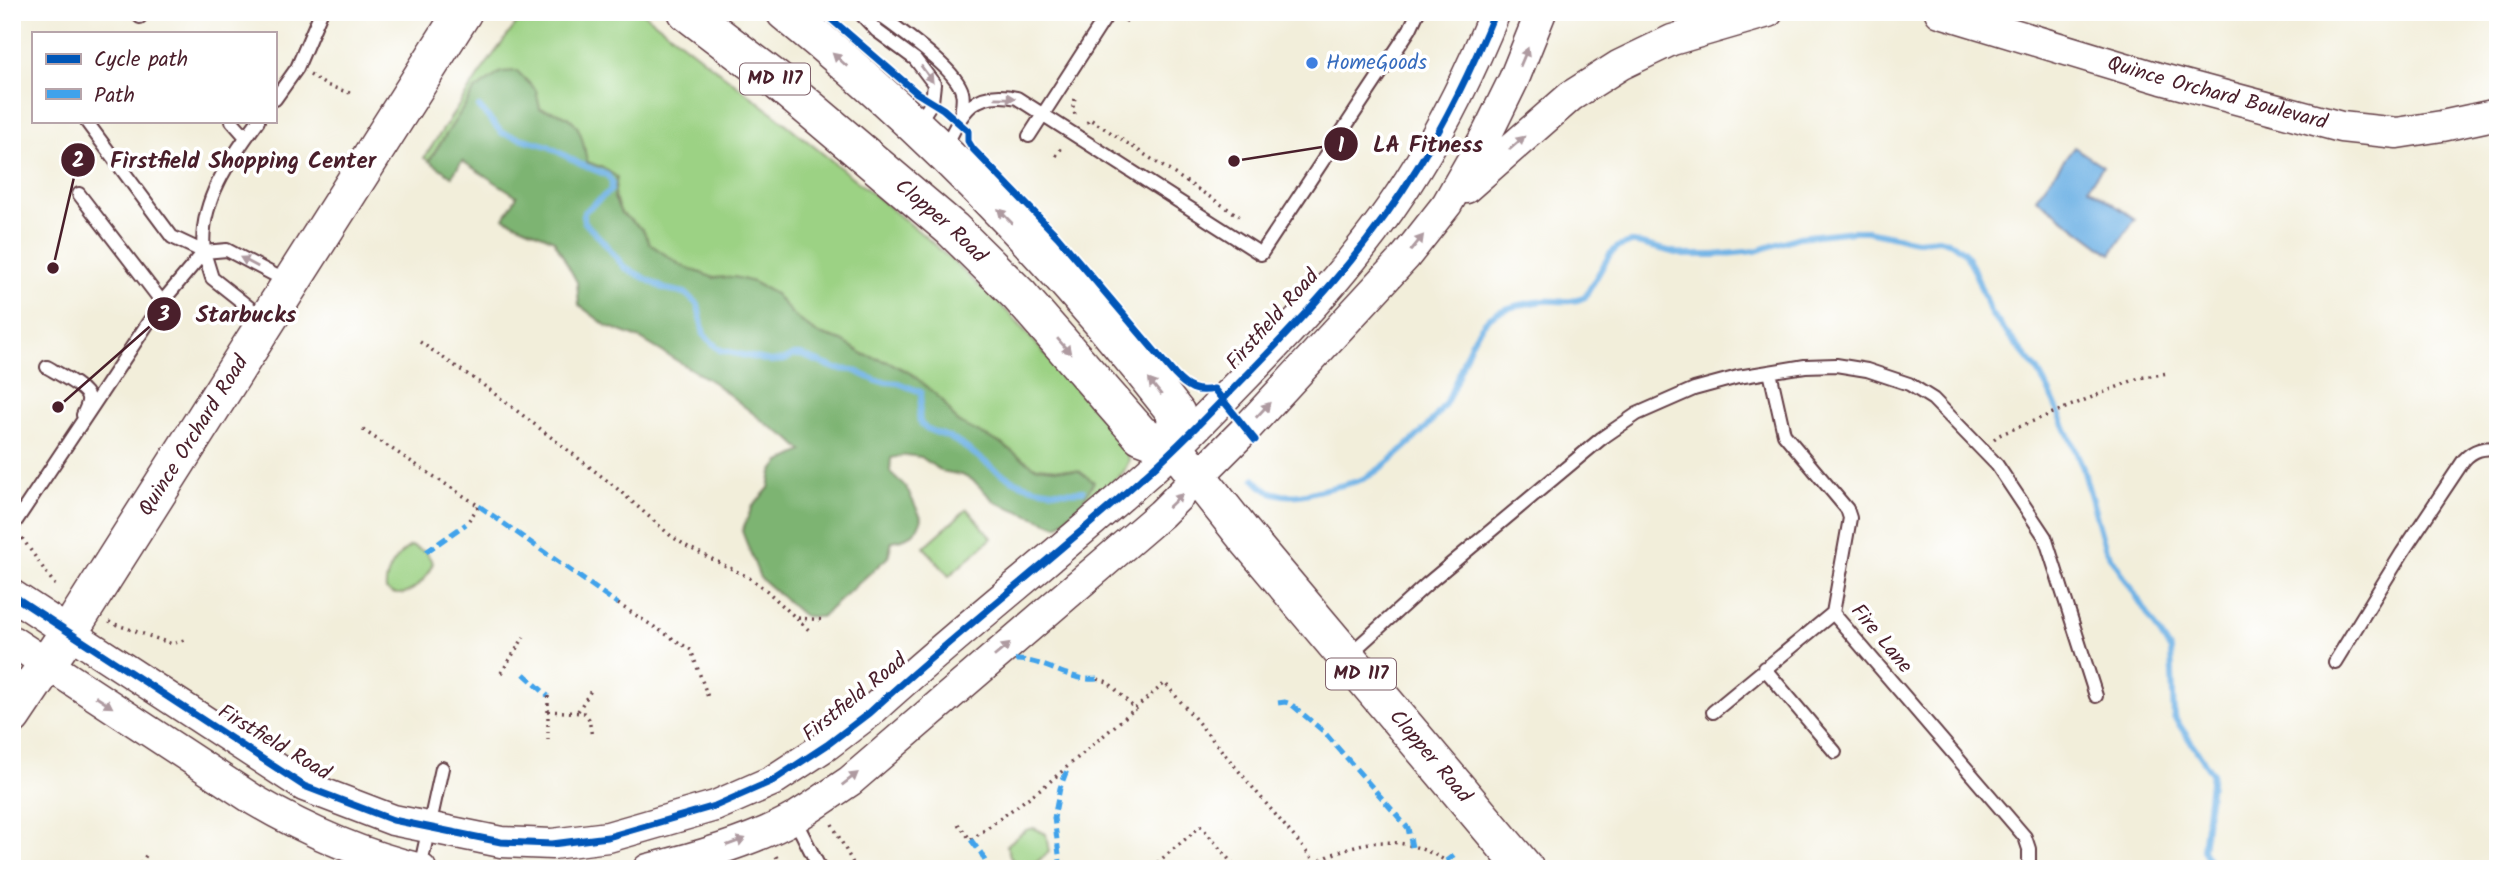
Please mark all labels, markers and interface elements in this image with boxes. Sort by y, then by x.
legend [32,32,276,122]
text: Cycle path [94,44,188,77]
place label: HomeGoods [1326,47,1427,80]
one-way arrow [1518,47,1530,67]
street label: Quince Orchard Boulevard [2103,47,2332,139]
one-way arrow [831,52,849,68]
marker: HomeGoods [1304,55,1320,71]
road number: MD 117 [740,64,810,94]
one-way arrow [920,65,934,83]
text: Path [94,80,135,113]
one-way arrow [994,92,1016,103]
callout: LA Fitness [1323,122,1497,166]
text: LA Fitness [1373,128,1483,164]
text: 1 [1338,130,1345,163]
one-way arrow [1508,135,1526,151]
callout: Firstfield Shopping Center [61,138,390,182]
text: Firstfield Shopping Center [110,144,378,180]
text: 2 [72,145,84,178]
street label: Clopper Road [887,171,995,272]
one-way arrow [996,208,1013,225]
one-way arrow [1409,234,1424,252]
one-way arrow [239,256,259,268]
street label: Firstfield Road [1218,262,1328,378]
callout: Starbucks [146,292,310,336]
text: Starbucks [196,298,297,334]
text: 3 [157,299,170,332]
one-way arrow [1056,337,1072,355]
street label: Quince Orchard Road [130,348,258,523]
one-way arrow [1147,378,1163,396]
one-way arrow [1255,401,1271,419]
one-way arrow [1166,493,1183,510]
street label: Fire Lane [1842,597,1921,682]
one-way arrow [994,643,1011,658]
street label: Firstfield Road [795,645,915,751]
road number: MD 117 [1326,659,1396,690]
one-way arrow [95,696,114,709]
street label: Firstfield Road [211,696,337,790]
street label: Clopper Road [1381,702,1480,811]
one-way arrow [841,772,859,787]
one-way arrow [726,836,747,847]

